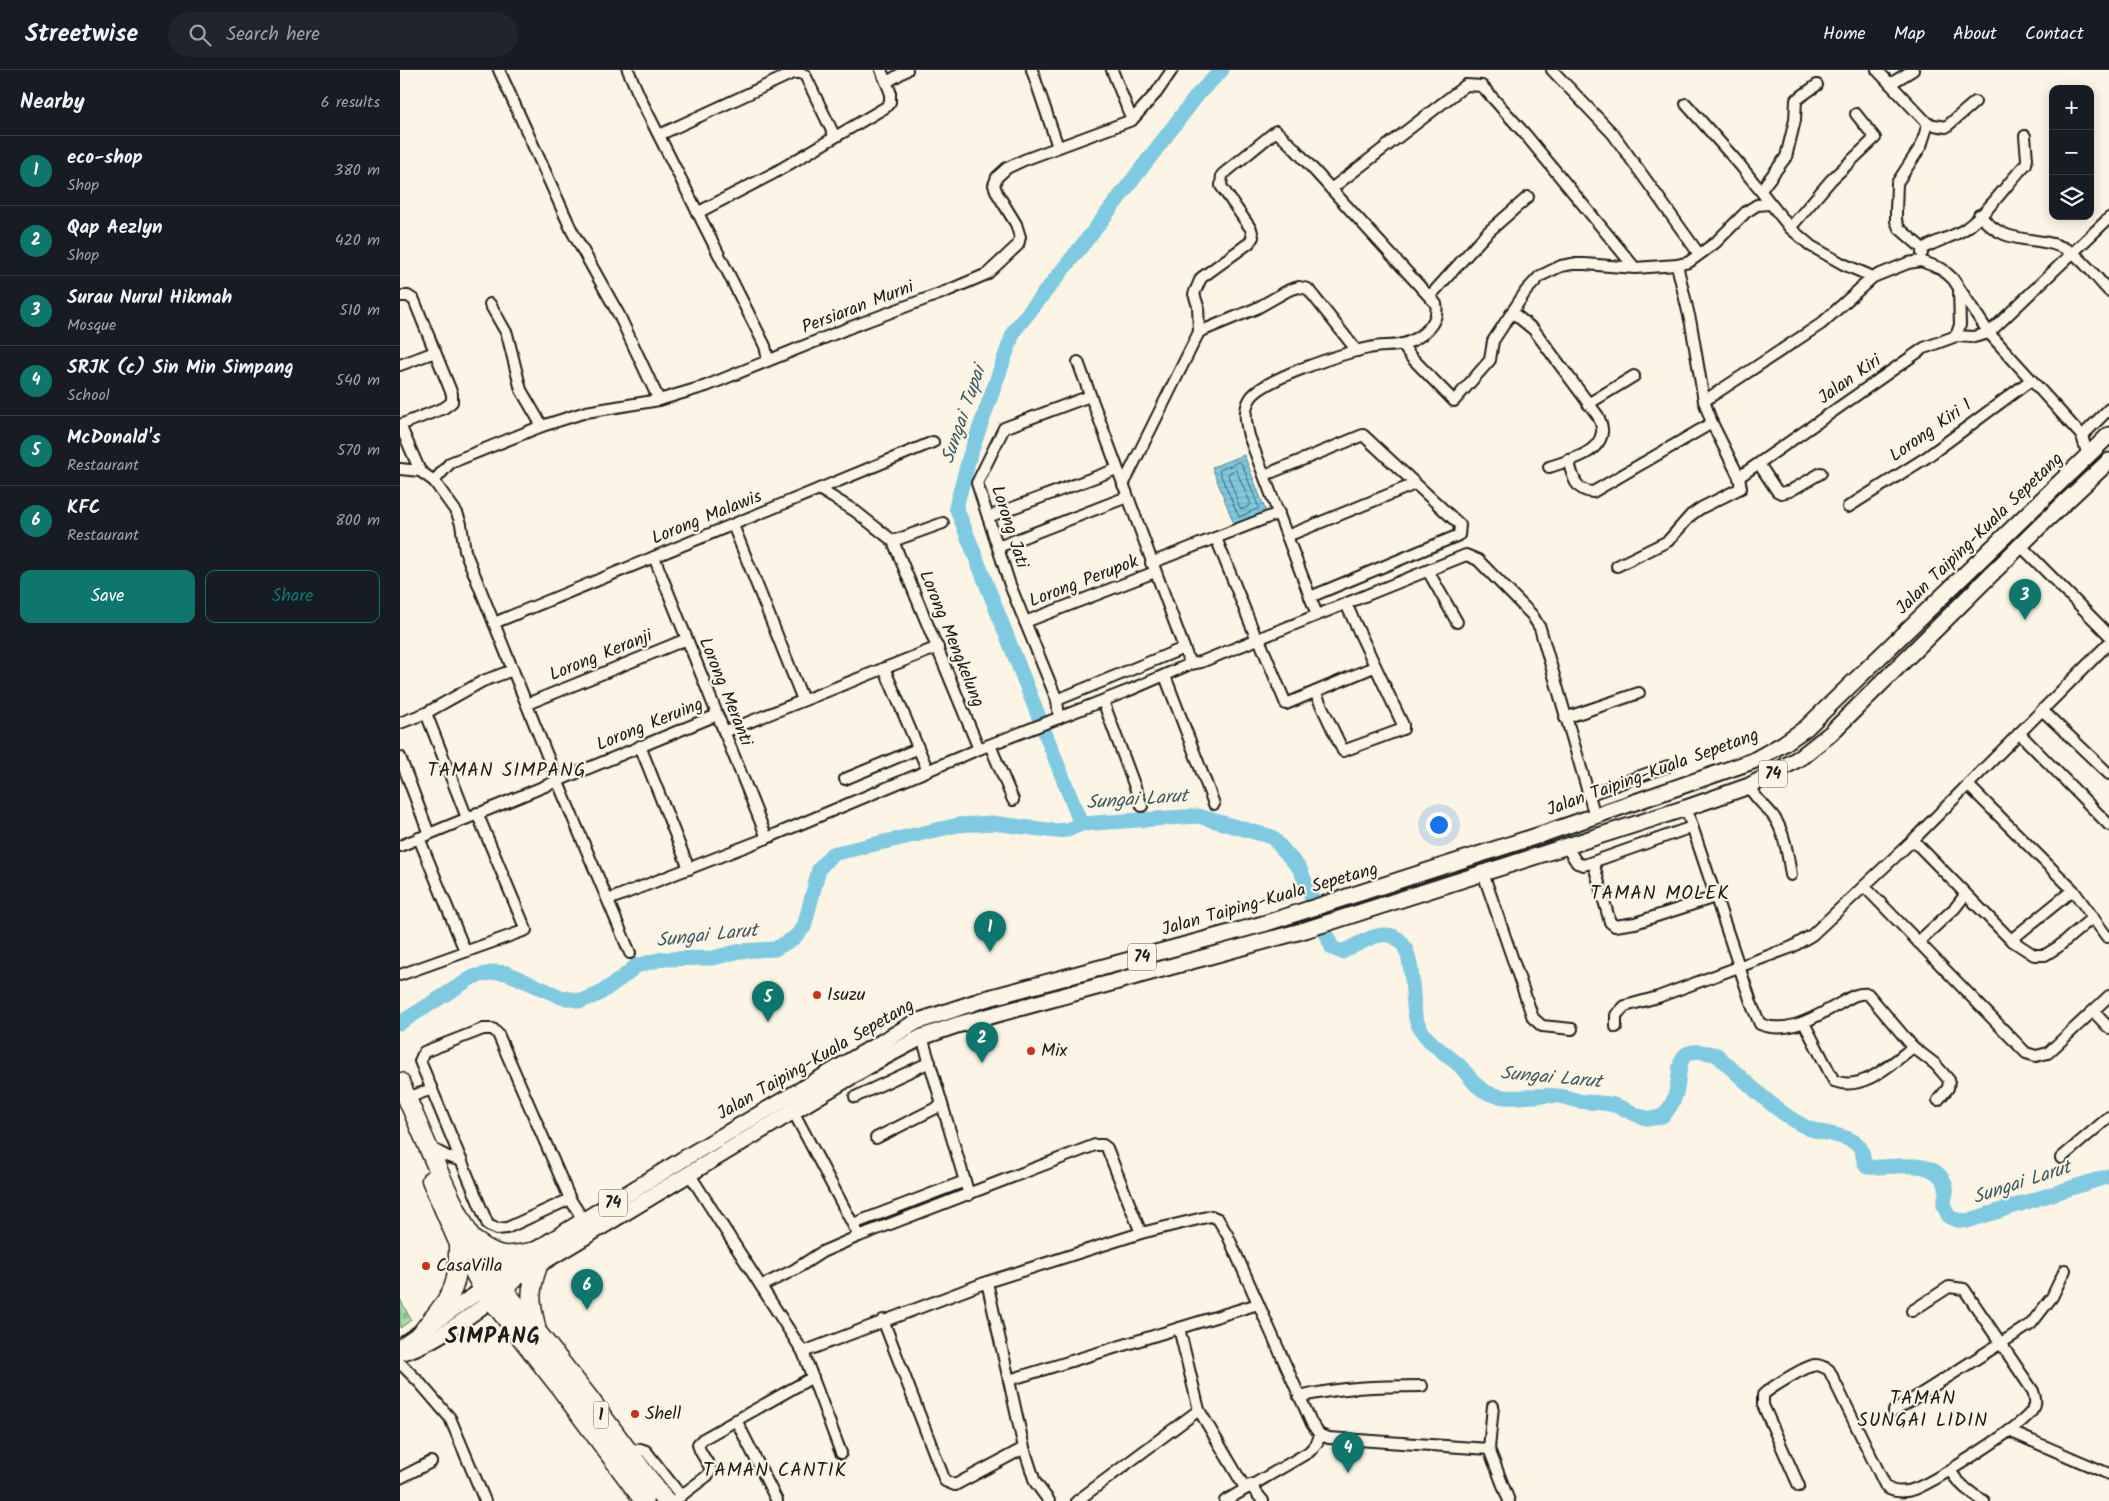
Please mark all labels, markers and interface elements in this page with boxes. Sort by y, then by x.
search box [168,12,518,57]
text: Streetwise [25,15,138,54]
text: Search here [226,20,320,50]
text: Home [1823,20,1866,49]
text: Map [1894,20,1925,49]
text: About [1953,20,1997,49]
text: Contact [2025,20,2084,49]
icon: search [186,21,214,49]
map controls [2049,85,2094,220]
button: + [2049,85,2094,130]
text: Nearby [20,86,85,119]
text: 6 results [321,90,380,115]
button: − [2049,130,2094,175]
text: eco-shop [67,143,143,173]
text: 1 [34,158,38,183]
text: 380 m [334,158,380,183]
text: Shop [67,173,99,198]
button: layers [2049,175,2094,220]
text: Qap Aezlyn [67,213,163,243]
text: 2 [31,228,41,253]
text: 420 m [335,228,380,253]
text: Shop [67,243,99,268]
street label: Persiaran Murni [798,273,919,343]
text: Surau Nurul Hikmah [67,283,232,313]
text: 3 [32,298,40,323]
text: 510 m [339,298,380,323]
text: Mosque [67,313,116,338]
street label: Jalan Kiri [1812,347,1888,412]
text: SRJK (c) Sin Min Simpang [67,353,294,383]
water label: Sungai Tupai [933,358,996,468]
text: 4 [32,368,40,393]
text: 540 m [335,368,380,393]
text: School [67,383,110,408]
street label: Lorong Kiri 1 [1884,392,1978,470]
text: McDonald's [67,423,161,453]
text: 5 [32,438,40,463]
text: 570 m [337,438,380,463]
street label: Jalan Taiping-Kuala Sepetang [1889,446,2071,622]
text: Restaurant [67,453,139,478]
street label: Lorong Jati [982,482,1036,573]
street label: Lorong Malawis [647,483,767,553]
text: KFC [67,493,100,523]
text: 6 [32,508,40,533]
text: 800 m [335,508,380,533]
text: Restaurant [67,523,139,548]
street label: Lorong Perupok [1025,548,1143,616]
street label: Lorong Mengkelung [910,566,992,712]
button: Save [20,570,195,623]
button: Share [205,570,380,623]
pin: 3 [2009,579,2041,620]
street label: Lorong Keranji [545,622,658,690]
street label: Lorong Meranti [690,633,760,751]
street label: Lorong Keruing [592,690,708,760]
street label: Jalan Taiping-Kuala Sepetang [1543,721,1763,825]
district label: TAMAN SIMPANG [427,756,587,786]
road number: 74 [1759,761,1787,788]
water label: Sungai Larut [1085,781,1191,819]
your location [1426,812,1452,838]
street label: Jalan Taiping-Kuala Sepetang [1158,855,1382,945]
district label: TAMAN MOLEK [1590,879,1730,909]
pin: 1 [974,911,1006,952]
water label: Sungai Larut [655,916,762,956]
road number: 74 [1128,944,1156,970]
pin: 5 [752,981,784,1022]
place label: Isuzu [827,981,866,1010]
marker: Isuzu [811,989,823,1001]
street label: Jalan Taiping-Kuala Sepetang [712,991,920,1129]
pin: 2 [966,1022,998,1063]
place label: Mix [1041,1037,1067,1066]
marker: Mix [1025,1045,1037,1057]
water label: Sungai Larut [1499,1059,1605,1098]
water label: Sungai Larut [1969,1152,2077,1213]
road number: 74 [599,1190,627,1216]
place label: CasaVilla [436,1252,502,1281]
marker: CasaVilla [420,1260,432,1272]
pin: 6 [571,1269,603,1310]
district label: SIMPANG [445,1320,541,1355]
district label: TAMAN SUNGAI LIDIN [1858,1384,1988,1436]
place label: Shell [645,1400,682,1429]
road number: 1 [594,1402,608,1428]
marker: Shell [629,1408,641,1420]
pin: 4 [1332,1432,1364,1473]
district label: TAMAN CANTIK [703,1456,847,1486]

